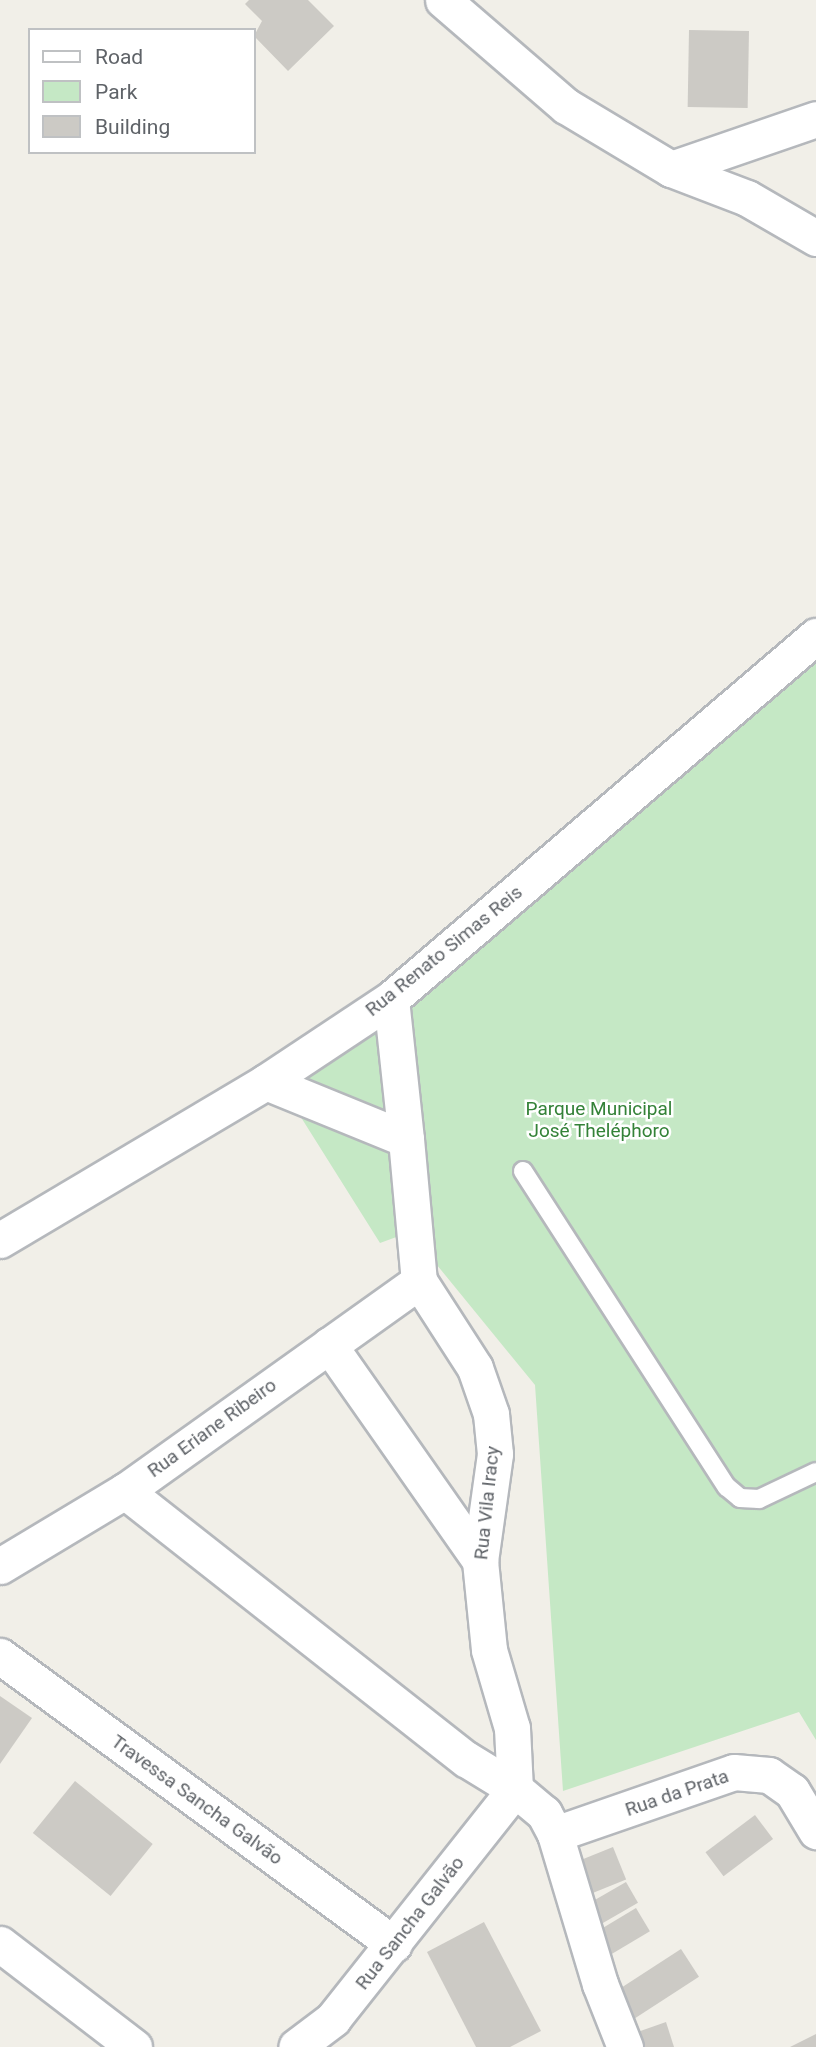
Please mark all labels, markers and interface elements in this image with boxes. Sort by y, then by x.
legend [28,28,256,154]
text: Road [95,45,143,69]
text: Park [95,80,137,104]
text: Building [95,115,170,139]
street label: Rua Renato Simas Reis [361,881,527,1021]
park label: Parque Municipal José Theléphoro [526,1098,672,1142]
street label: Rua Eriane Ribeiro [143,1374,281,1482]
street label: Rua Vila Iracy [470,1445,504,1561]
street label: Travessa Sancha Galvão [107,1730,287,1870]
street label: Rua da Prata [622,1765,732,1821]
street label: Rua Sancha Galvão [351,1852,469,1994]

